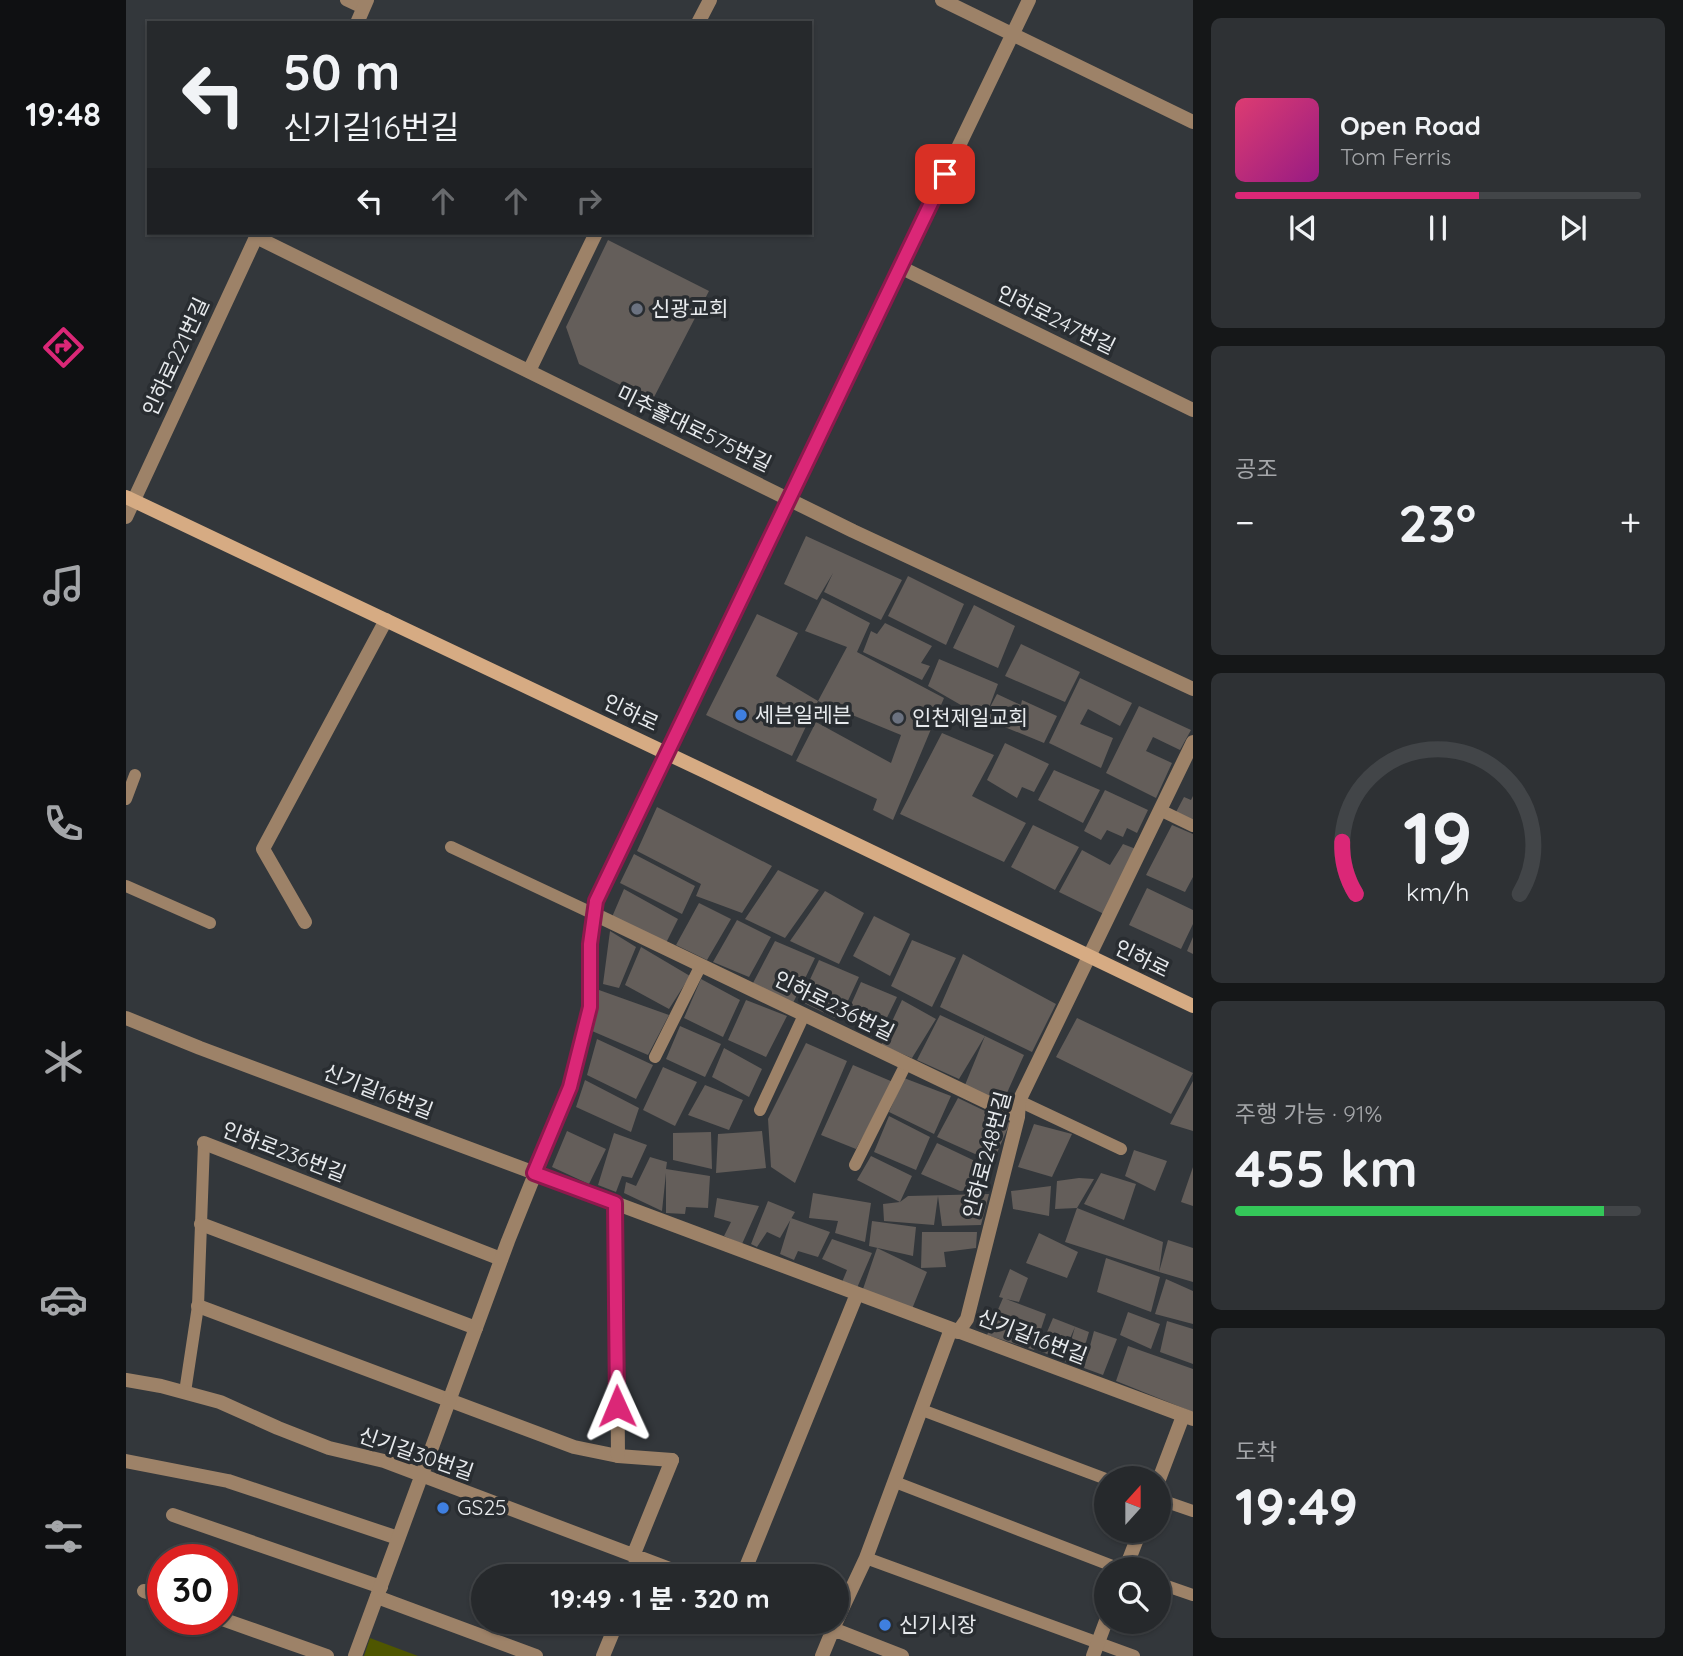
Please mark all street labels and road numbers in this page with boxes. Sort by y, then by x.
street label: 인하로247번길 [993,279,1120,359]
street label: 인하로221번길 [136,293,214,420]
street label: 미추홀대로575번길 [613,379,776,477]
street label: 인하로 [600,688,663,736]
street label: 인하로 [1111,934,1174,982]
street label: 인하로236번길 [770,965,899,1045]
street label: 신기길16번길 [320,1058,437,1124]
street label: 인하로248번길 [957,1088,1015,1221]
street label: 인하로236번길 [219,1116,350,1187]
street label: 신기길16번길 [974,1303,1091,1369]
street label: 신기길30번길 [355,1421,477,1485]

